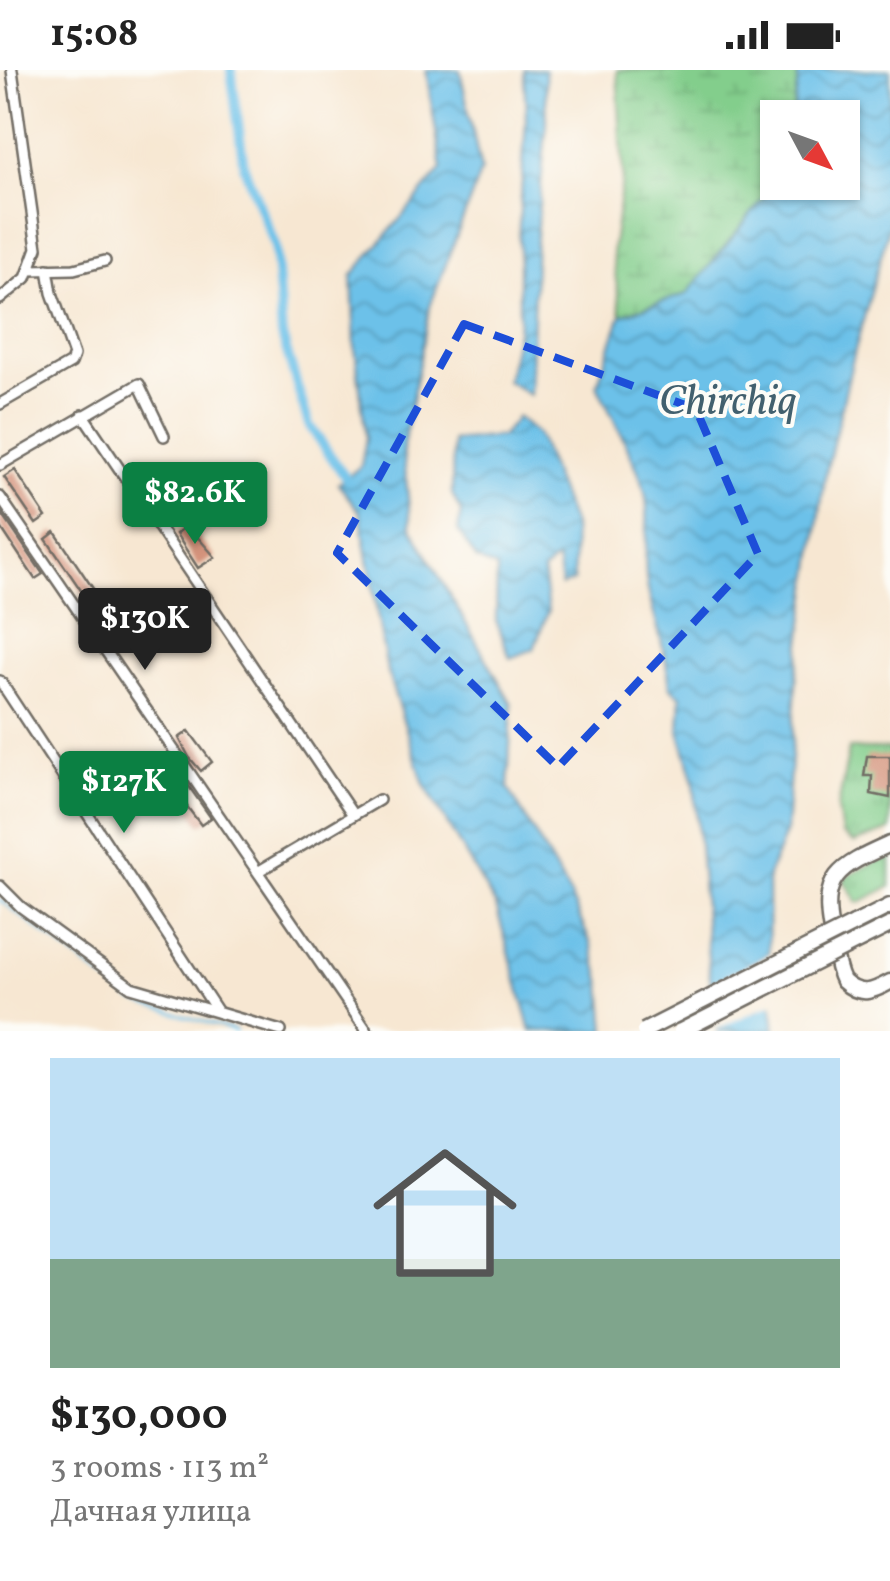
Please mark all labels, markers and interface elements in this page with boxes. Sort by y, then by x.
text: 15:08 [50,9,138,62]
north arrow [760,100,860,200]
map controls [760,100,860,200]
water label: Chirchiq [659,374,797,433]
pin: $82.6K [114,462,276,547]
text: $82.6K [144,472,246,516]
pin: $130K [75,588,215,673]
text: $130K [100,598,190,642]
pin: $127K [54,751,194,836]
text: $127K [81,761,167,805]
icon: home [355,1123,535,1303]
text: $130,000 [50,1388,228,1447]
text: 3 rooms · 113 m² [50,1447,269,1491]
text: Дачная улица [50,1491,252,1535]

